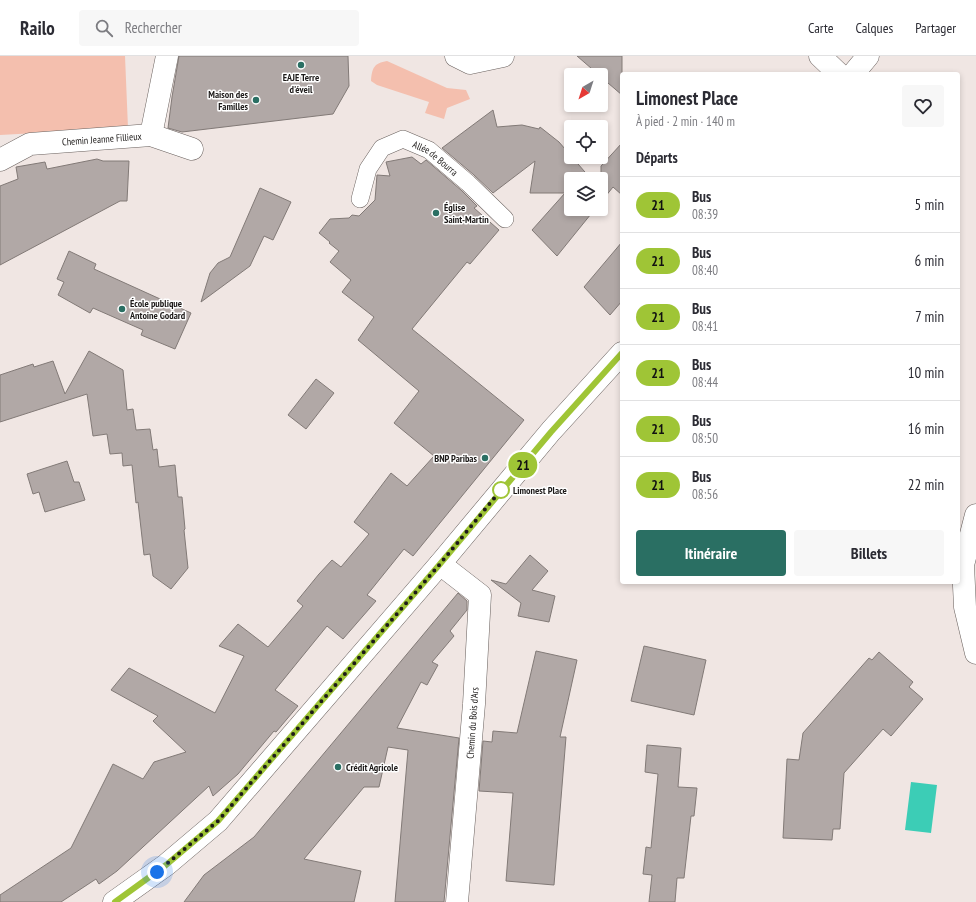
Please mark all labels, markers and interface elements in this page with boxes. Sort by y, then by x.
search box [79,10,359,46]
text: Railo [20,16,55,40]
icon: search [93,17,115,39]
text: Rechercher [125,18,182,37]
text: Carte [808,19,833,37]
text: Calques [855,19,893,37]
text: Partager [915,19,956,37]
marker: EAJE Terre d'éveil [296,60,306,70]
north arrow [564,68,608,112]
map controls [564,68,608,216]
place label: EAJE Terre d'éveil [283,71,319,96]
button: heart [902,85,944,127]
text: Limonest Place [636,86,738,110]
place label: Maison des Familles [208,88,248,113]
marker: Maison des Familles [251,95,261,105]
text: À pied · 2 min · 140 m [636,113,735,130]
button: locate [564,120,608,164]
street label: Chemin Jeanne Fillieux [62,130,142,149]
street label: Allée de Bourra [411,138,461,179]
text: Départs [636,148,678,167]
button: layers [564,172,608,216]
text: Bus [692,187,711,206]
text: 5 min [914,195,944,214]
text: 21 [651,196,665,214]
place label: Église Saint-Martin [444,201,489,226]
text: 08:39 [692,206,718,223]
marker: Église Saint-Martin [431,208,441,218]
text: Bus [692,243,711,262]
text: 6 min [914,251,944,270]
text: 21 [651,252,665,270]
text: 08:40 [692,262,718,279]
place label: École publique Antoine Godard [129,297,186,322]
text: Bus [692,299,711,318]
marker: École publique Antoine Godard [117,304,127,314]
text: 7 min [915,307,944,326]
text: 21 [651,308,665,326]
text: 08:41 [692,318,718,335]
text: Bus [692,355,711,374]
text: 10 min [908,363,944,382]
text: 21 [651,364,665,382]
text: 08:44 [692,374,718,391]
text: Bus [692,411,711,430]
text: 16 min [908,419,944,438]
text: 21 [651,420,665,438]
text: 08:50 [692,430,718,447]
place label: BNP Paribas [434,452,477,465]
line badge: 21 [505,452,541,478]
marker: BNP Paribas [480,453,490,463]
text: 21 [516,456,530,474]
text: Bus [692,467,711,486]
text: 22 min [908,475,944,494]
text: 21 [651,476,665,494]
marker: Limonest Place [492,481,510,499]
place label: Limonest Place [513,484,567,497]
text: 08:56 [692,486,718,503]
button: Itinéraire [636,530,786,576]
button: Billets [794,530,944,576]
street label: Chemin du Bois d'Ars [464,686,482,759]
place label: Crédit Agricole [346,761,398,774]
marker: Crédit Agricole [333,762,343,772]
your location [147,862,167,882]

